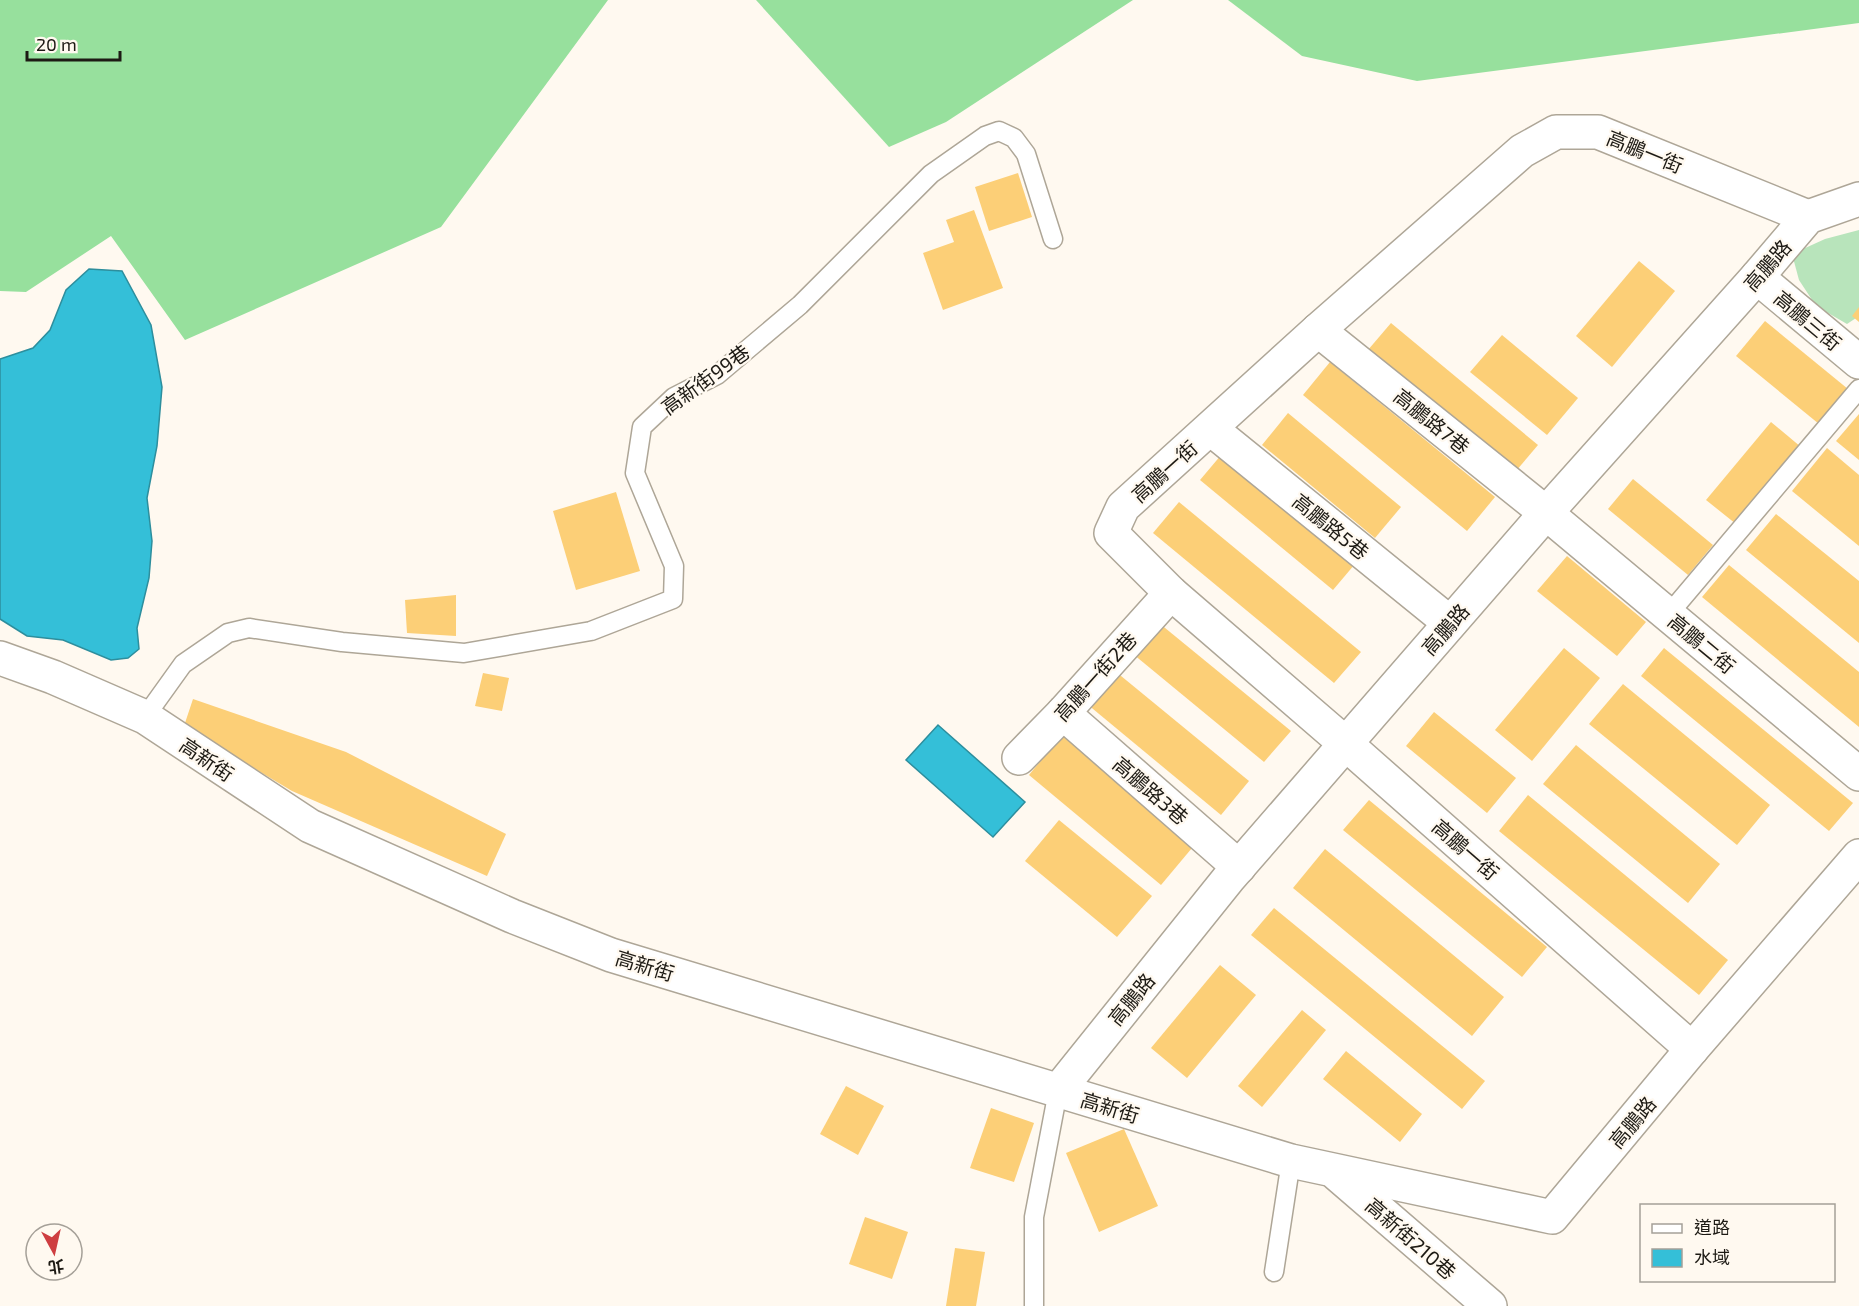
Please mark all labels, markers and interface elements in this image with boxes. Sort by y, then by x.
scale bar [27,24,120,62]
text: 20 m [36,33,77,55]
street label: 高鵬一街 [1603,125,1687,177]
street label: 高鵬路 [1738,234,1796,296]
street label: 高鵬三街 [1770,285,1846,355]
street label: 高新街99巷 [656,339,754,419]
street label: 高鵬路7巷 [1389,383,1475,459]
street label: 高鵬一街 [1126,435,1202,507]
street label: 高鵬路5巷 [1288,488,1374,564]
street label: 高鵬路 [1416,598,1474,660]
street label: 高鵬二街 [1664,608,1740,678]
street label: 高鵬一街2巷 [1049,627,1141,725]
street label: 高新街 [175,732,239,786]
street label: 高鵬路3巷 [1109,751,1193,829]
street label: 高鵬一街 [1428,814,1504,884]
street label: 高新街 [613,945,677,985]
street label: 高鵬路 [1103,968,1159,1030]
street label: 高新街 [1078,1087,1142,1127]
street label: 高鵬路 [1604,1091,1660,1153]
street label: 高新街210巷 [1361,1192,1461,1284]
legend [1640,1204,1835,1282]
text: 道路 [1694,1216,1730,1238]
north arrow [24,1222,84,1282]
text: 水域 [1694,1246,1730,1268]
text: 北 [47,1257,65,1278]

